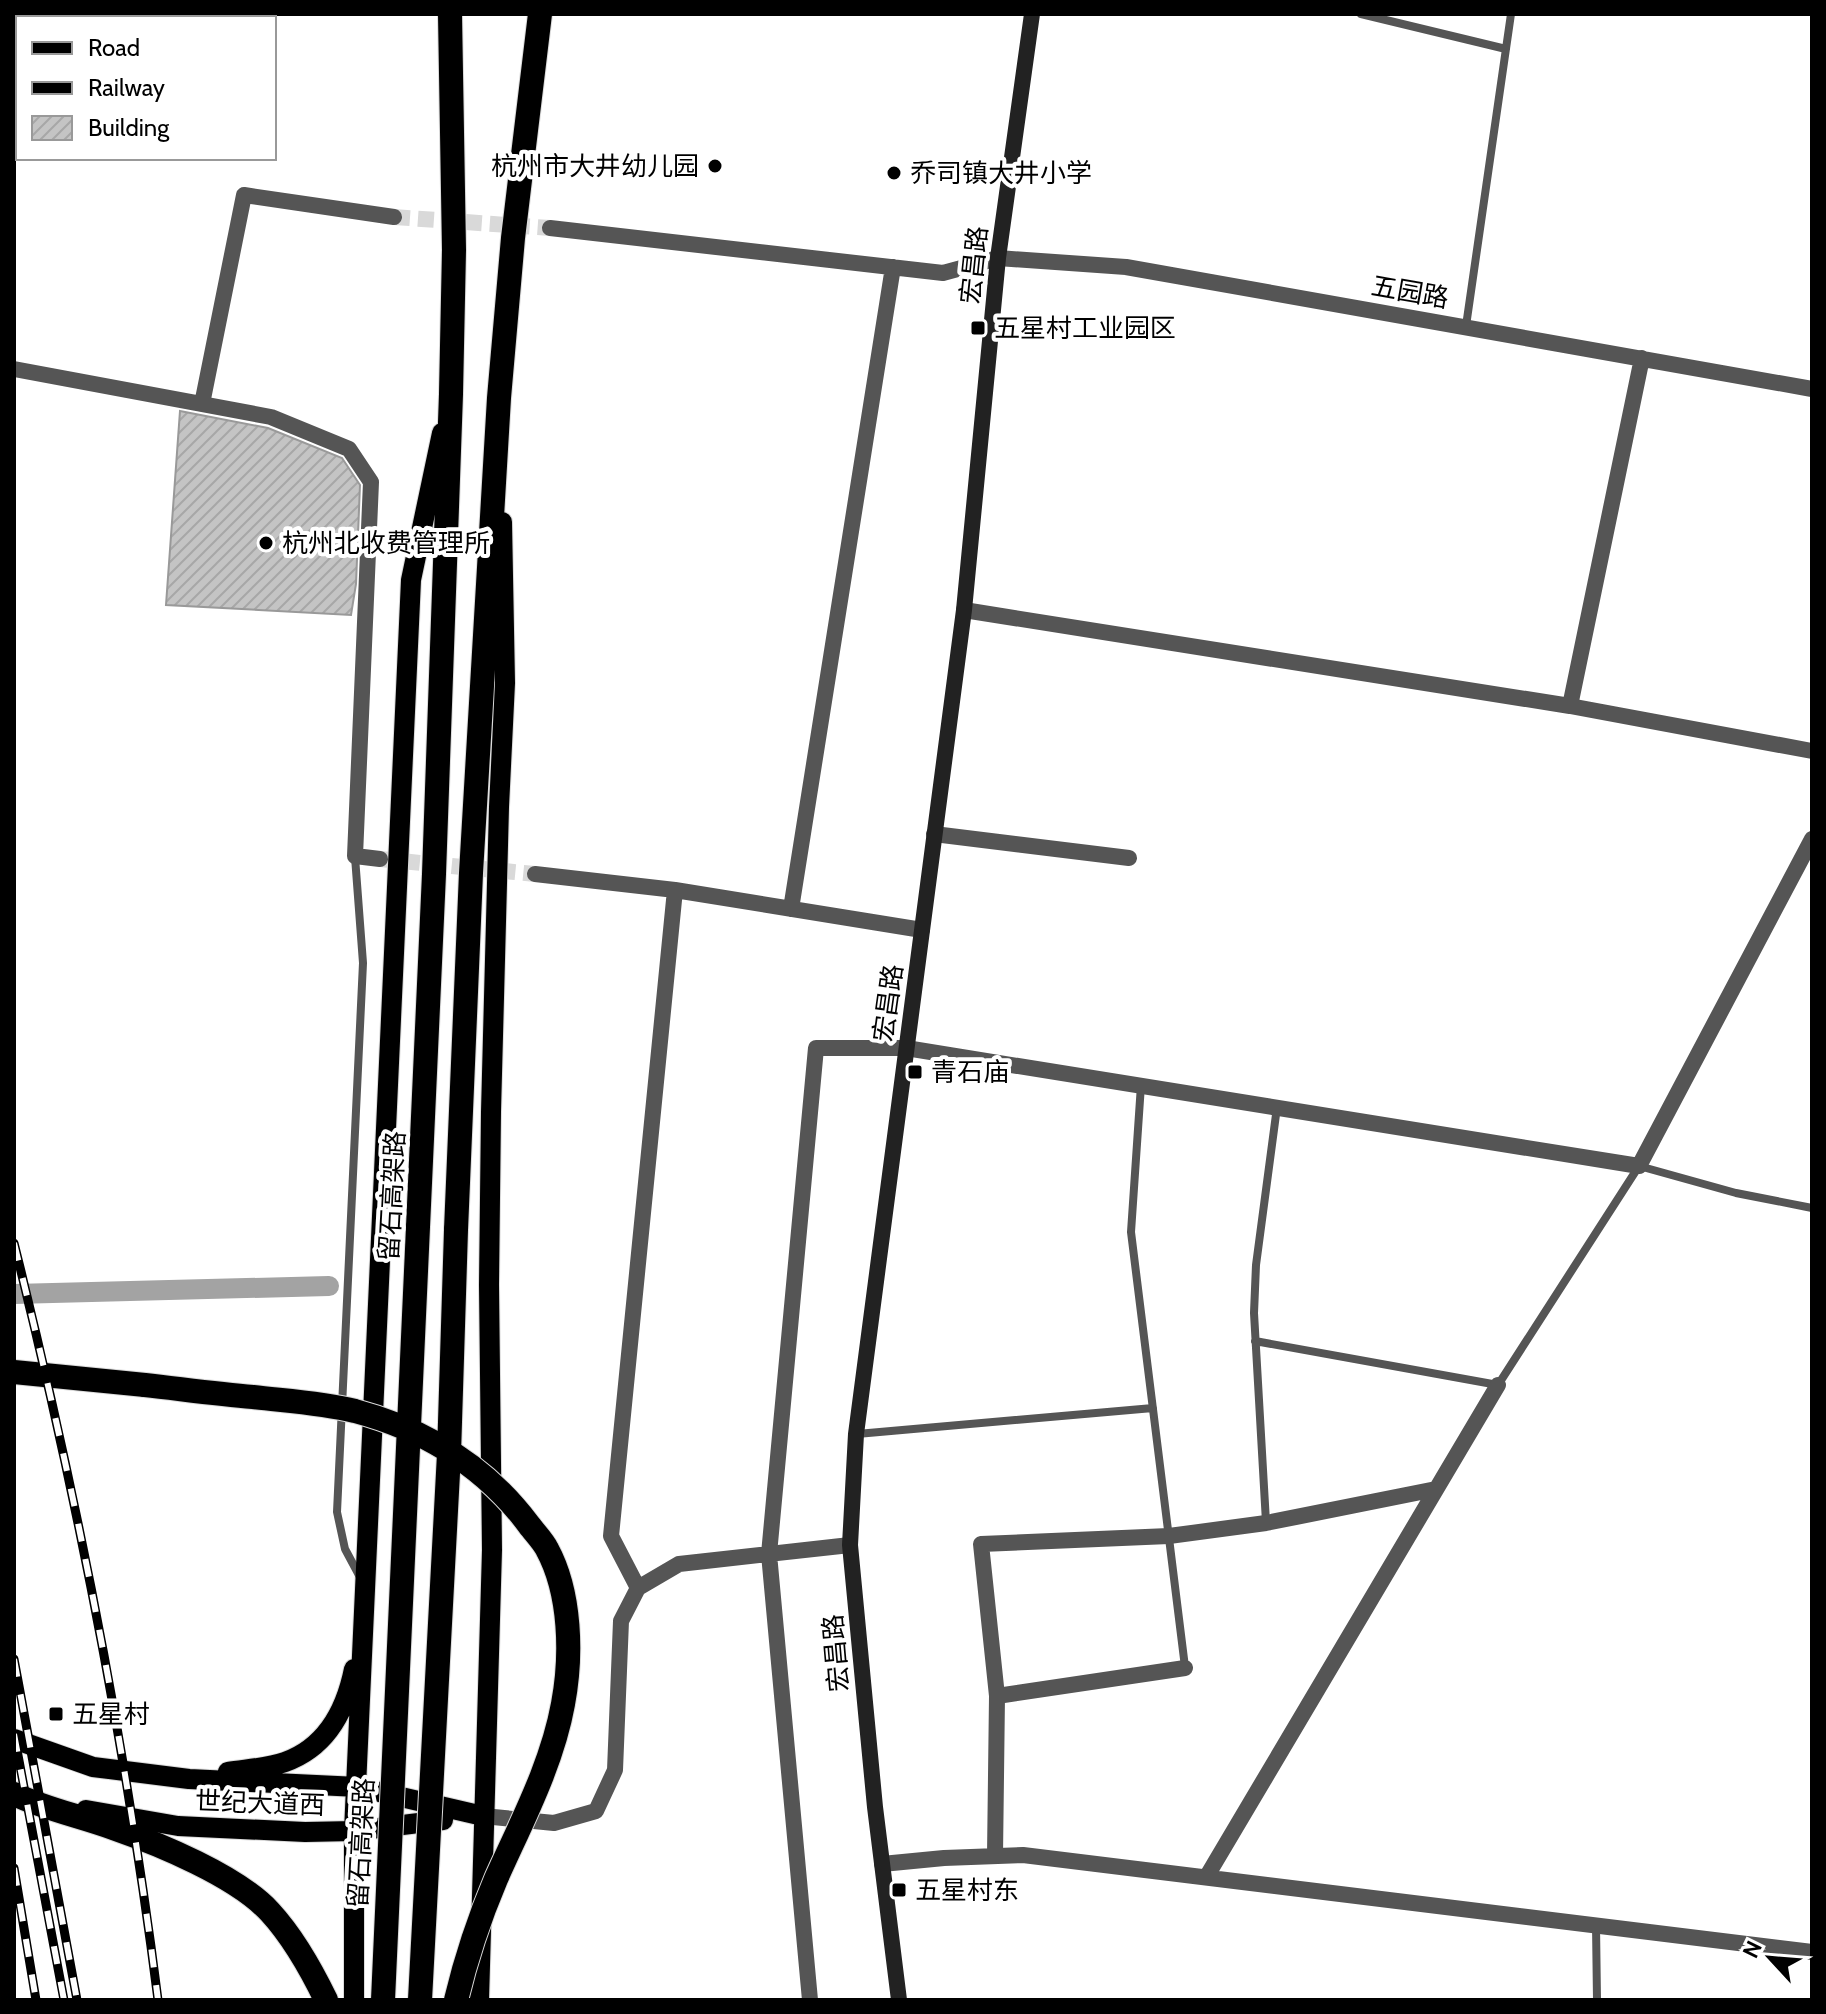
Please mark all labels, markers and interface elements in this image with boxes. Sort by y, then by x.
legend [16,16,276,160]
text: Road [88,33,140,62]
text: Railway [88,73,165,102]
text: Building [88,113,170,142]
place label: 杭州市大井幼儿园 [491,150,699,182]
marker: 杭州市大井幼儿园 [706,157,724,175]
place label: 乔司镇大井小学 [910,157,1092,189]
marker: 乔司镇大井小学 [885,164,903,182]
street label: 宏昌路 [954,225,994,305]
street label: 五园路 [1369,269,1451,315]
place label: 五星村工业园区 [994,312,1176,344]
marker: 五星村工业园区 [969,319,987,337]
place label: 杭州北收费管理所 [282,527,490,559]
marker: 杭州北收费管理所 [257,534,275,552]
street label: 宏昌路 [867,962,909,1044]
place label: 青石庙 [931,1056,1009,1088]
marker: 青石庙 [906,1063,924,1081]
street label: 留石高架路 [373,1130,411,1262]
street label: 宏昌路 [817,1613,855,1693]
place label: 五星村 [72,1698,150,1730]
marker: 五星村 [47,1705,65,1723]
street label: 留石高架路 [342,1777,380,1909]
street label: 世纪大道西 [194,1785,326,1821]
place label: 五星村东 [915,1874,1019,1906]
marker: 五星村东 [890,1881,908,1899]
north arrow [1730,1918,1810,1998]
text: N [1737,1937,1768,1962]

